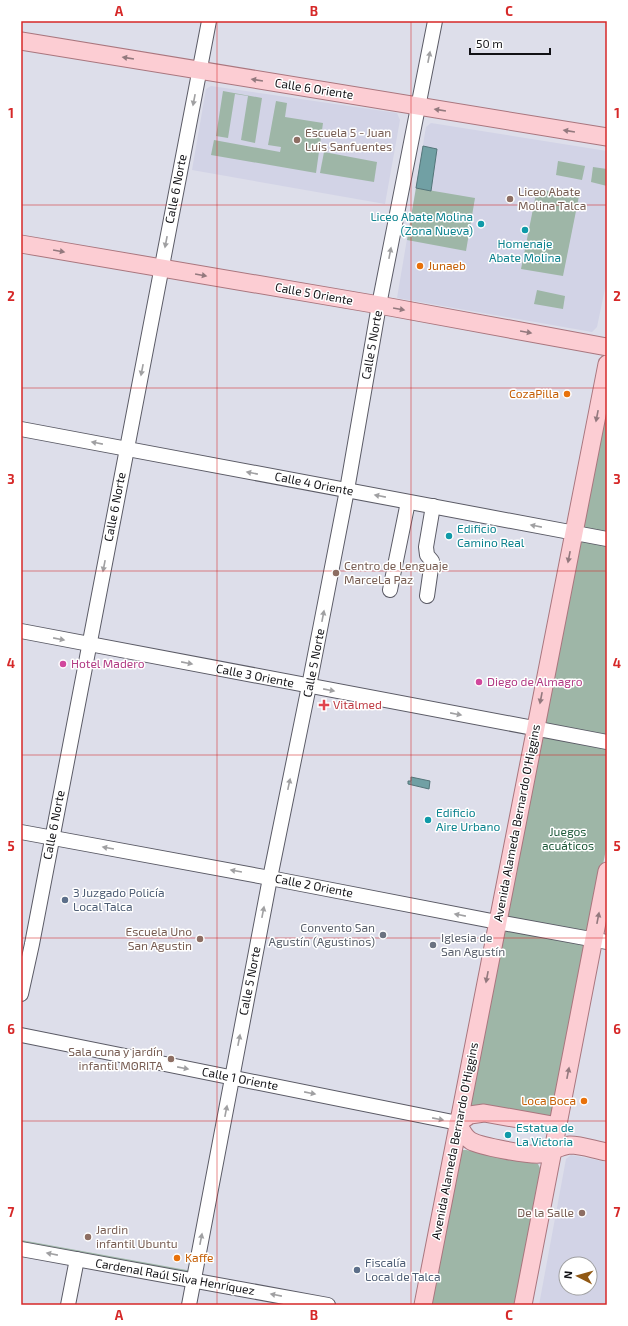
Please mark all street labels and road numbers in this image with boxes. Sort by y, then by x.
street label: Calle 6 Oriente [274,75,354,101]
street label: Calle 6 Norte [161,153,189,225]
street label: Calle 5 Oriente [274,279,354,307]
street label: Calle 5 Norte [358,309,384,380]
street label: Calle 4 Oriente [274,469,355,498]
street label: Calle 6 Norte [100,471,128,543]
street label: Calle 5 Norte [299,627,327,698]
street label: Calle 3 Oriente [215,661,295,689]
street label: Avenida Alameda Bernardo O'Higgins [490,723,542,923]
street label: Calle 6 Norte [39,789,67,861]
street label: Calle 2 Oriente [274,871,354,899]
street label: Calle 5 Norte [235,945,263,1016]
street label: Avenida Alameda Bernardo O'Higgins [428,1041,480,1241]
street label: Calle 1 Oriente [201,1064,280,1092]
street label: Cardenal Raúl Silva Henríquez [94,1255,256,1297]

